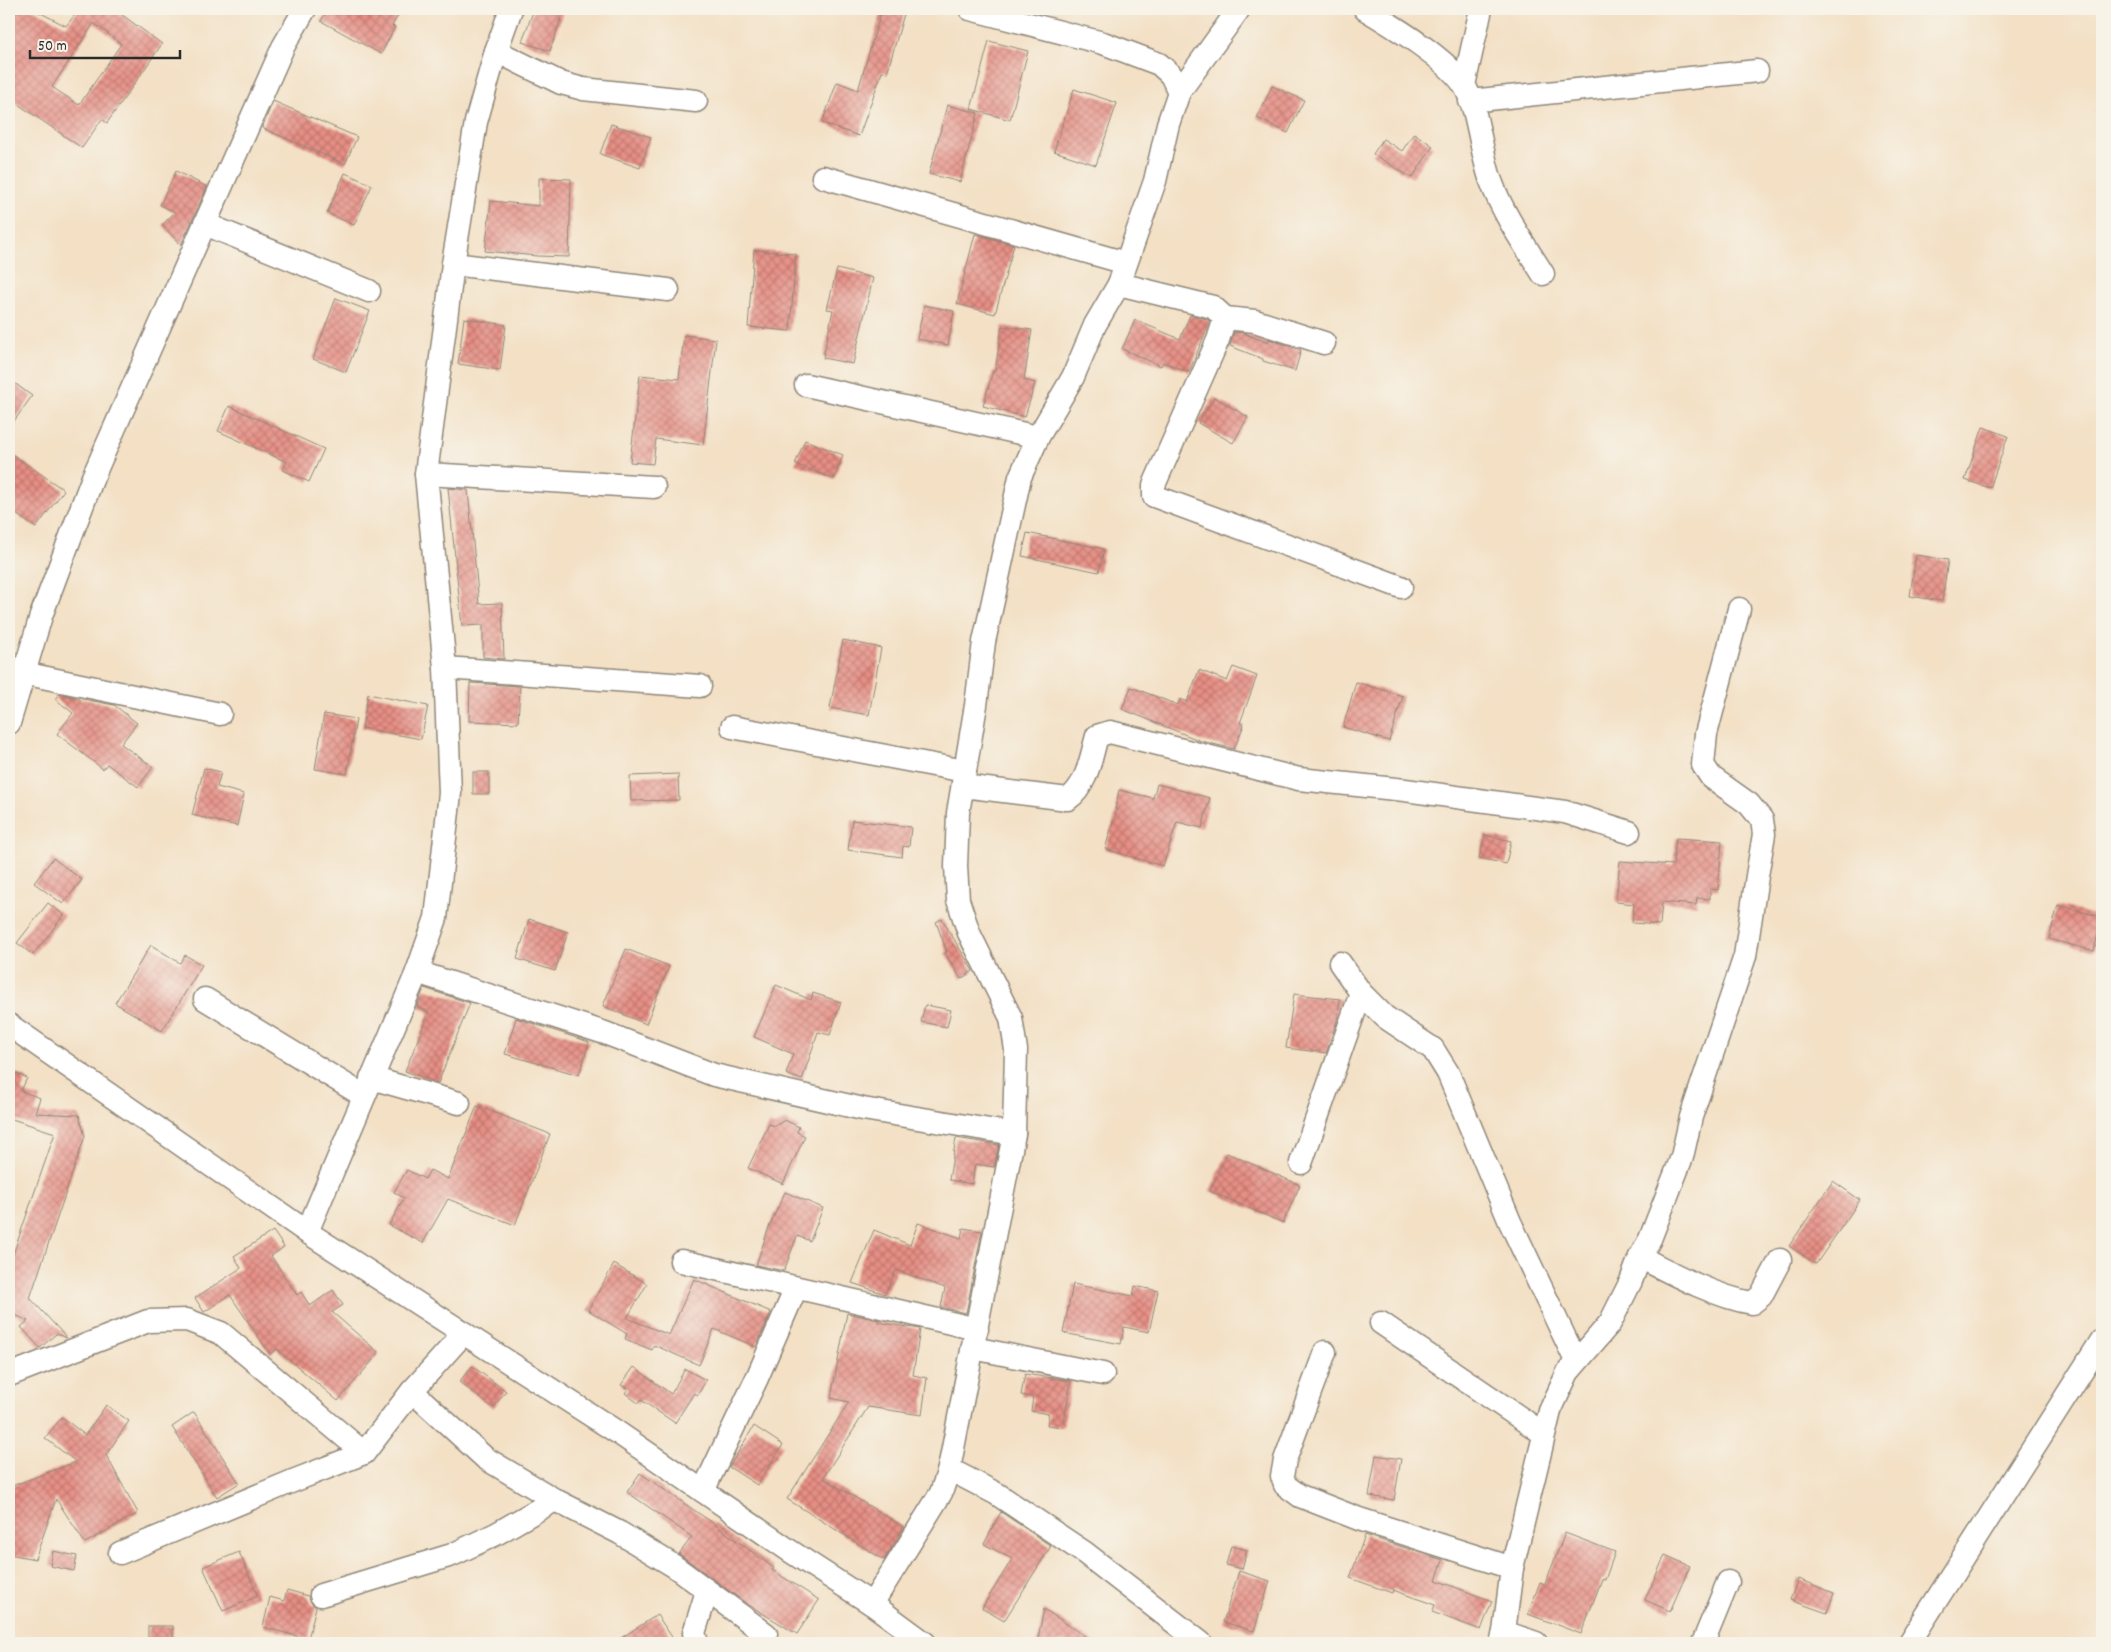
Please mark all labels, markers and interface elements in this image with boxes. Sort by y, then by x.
scale bar [30,28,180,60]
text: 50 m [38,36,67,58]

